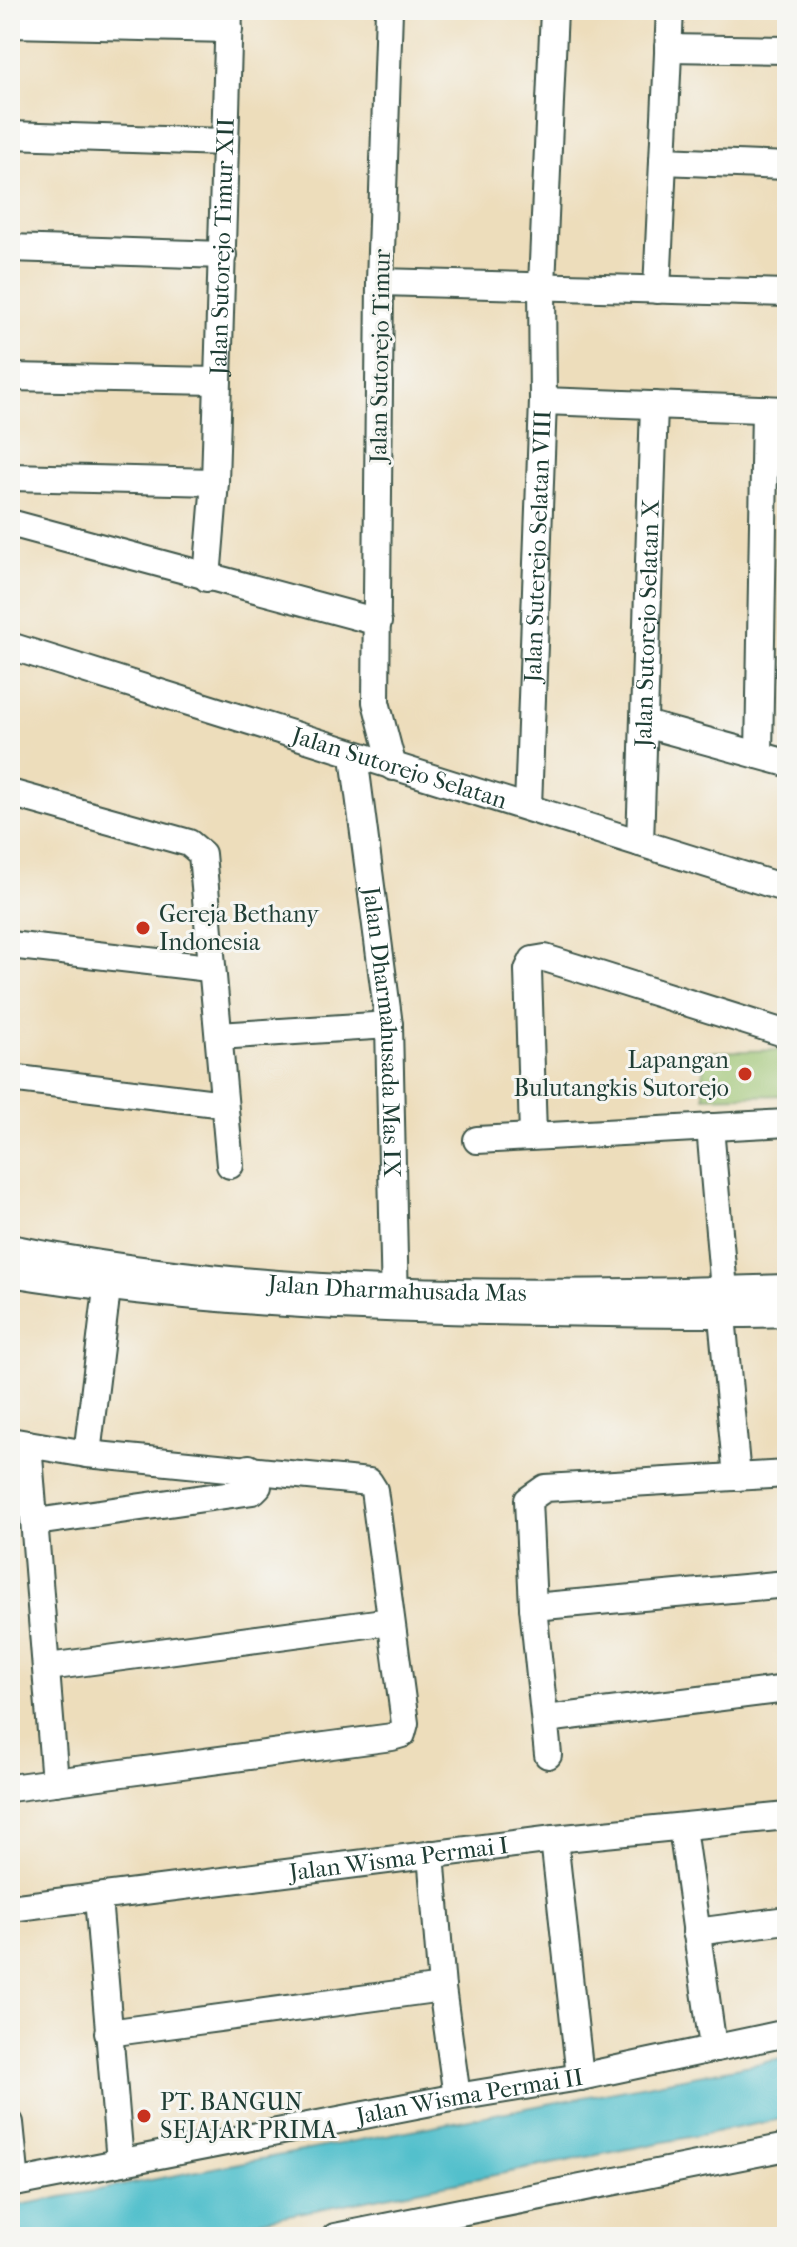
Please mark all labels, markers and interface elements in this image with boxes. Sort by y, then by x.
street label: Jalan Sutorejo Timur XII [204,117,240,377]
street label: Jalan Sutorejo Timur [364,248,396,465]
street label: Jalan Suterejo Selatan VIII [519,409,557,685]
street label: Jalan Sutorejo Selatan X [629,499,665,749]
street label: Jalan Sutorejo Selatan [287,720,510,815]
street label: Jalan Dharmahusada Mas IX [357,883,406,1178]
place label: Gereja Bethany Indonesia [159,900,320,956]
marker: Gereja Bethany Indonesia [134,919,152,937]
place label: Lapangan Bulutangkis Sutorejo [513,1046,729,1102]
marker: Lapangan Bulutangkis Sutorejo [736,1065,754,1083]
street label: Jalan Dharmahusada Mas [265,1269,527,1307]
street label: Jalan Wisma Permai I [286,1831,510,1887]
street label: Jalan Wisma Permai II [352,2063,585,2131]
place label: PT. BANGUN SEJAJAR PRIMA [160,2088,337,2144]
marker: PT. BANGUN SEJAJAR PRIMA [135,2107,153,2125]

